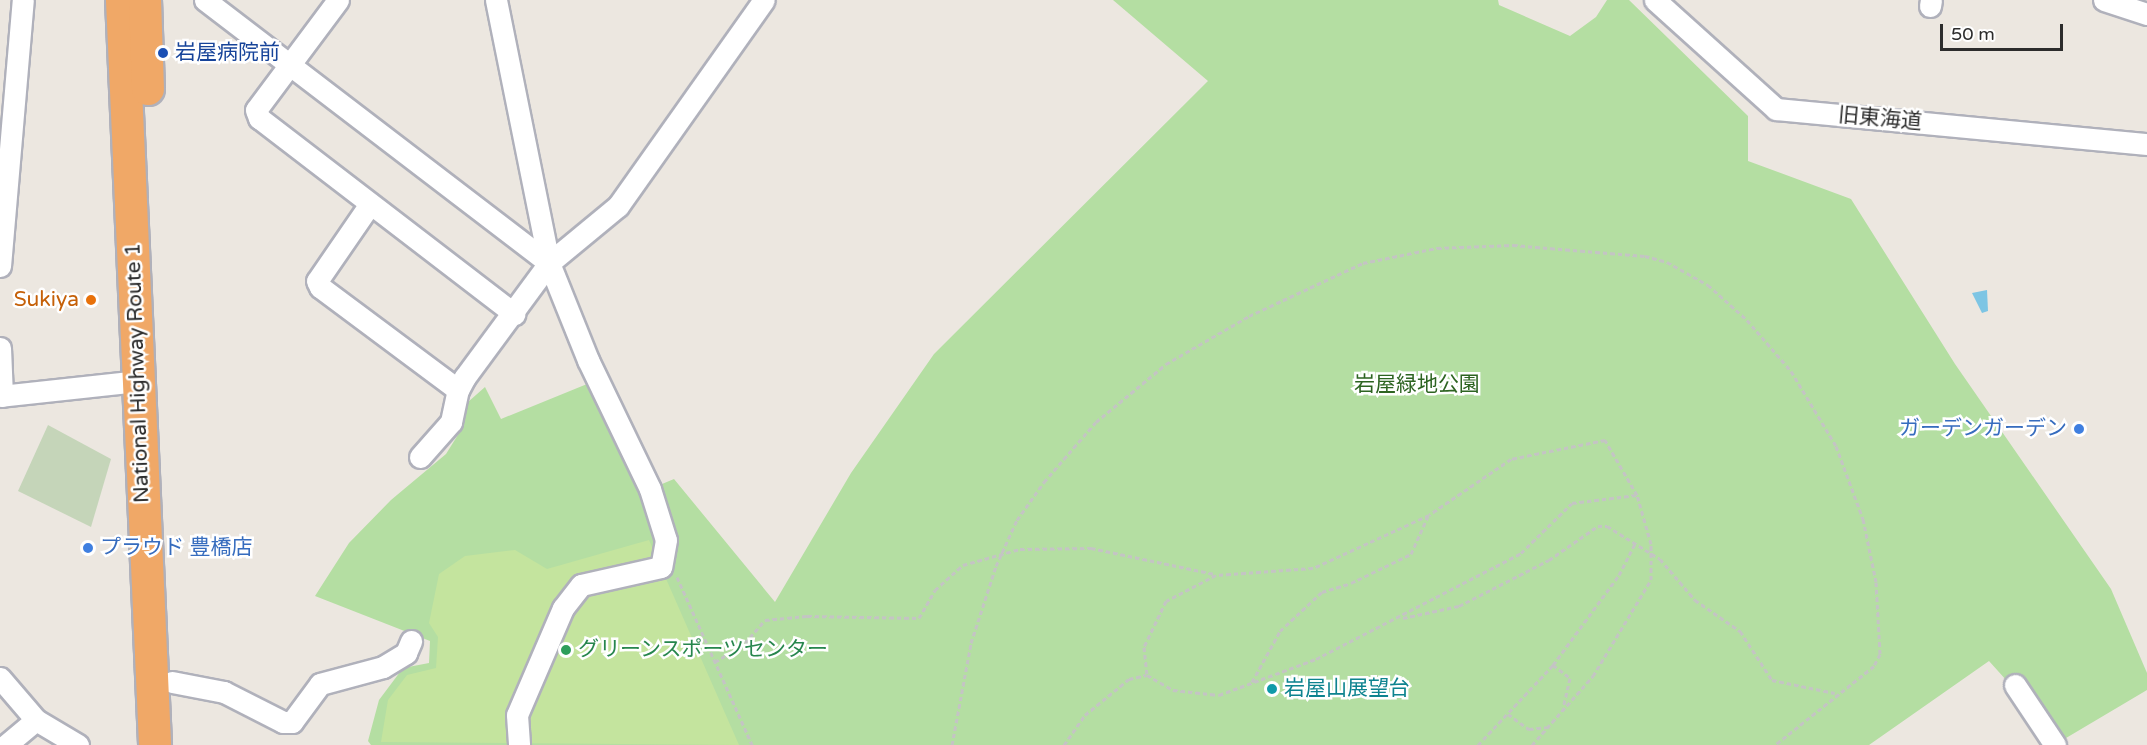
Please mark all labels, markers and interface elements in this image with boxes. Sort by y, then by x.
scale bar [1943,12,2066,50]
text: 50 m [1951,23,1995,45]
place label: 岩屋病院前 [175,40,280,66]
marker: 岩屋病院前 [156,46,170,60]
street label: 旧東海道 [1837,103,1923,135]
street label: National Highway Route 1 [121,243,155,503]
place label: Sukiya [14,287,79,313]
marker: Sukiya [84,293,98,307]
park label: 岩屋緑地公園 [1354,372,1480,398]
place label: ガーデンガーデン [1899,416,2067,442]
marker: ガーデンガーデン [2072,422,2086,436]
place label: プラウド 豊橋店 [100,535,252,561]
marker: プラウド 豊橋店 [81,541,95,555]
place label: グリーンスポーツセンター [578,637,830,663]
marker: グリーンスポーツセンター [559,643,573,657]
place label: 岩屋山展望台 [1284,676,1410,702]
marker: 岩屋山展望台 [1265,682,1279,696]

